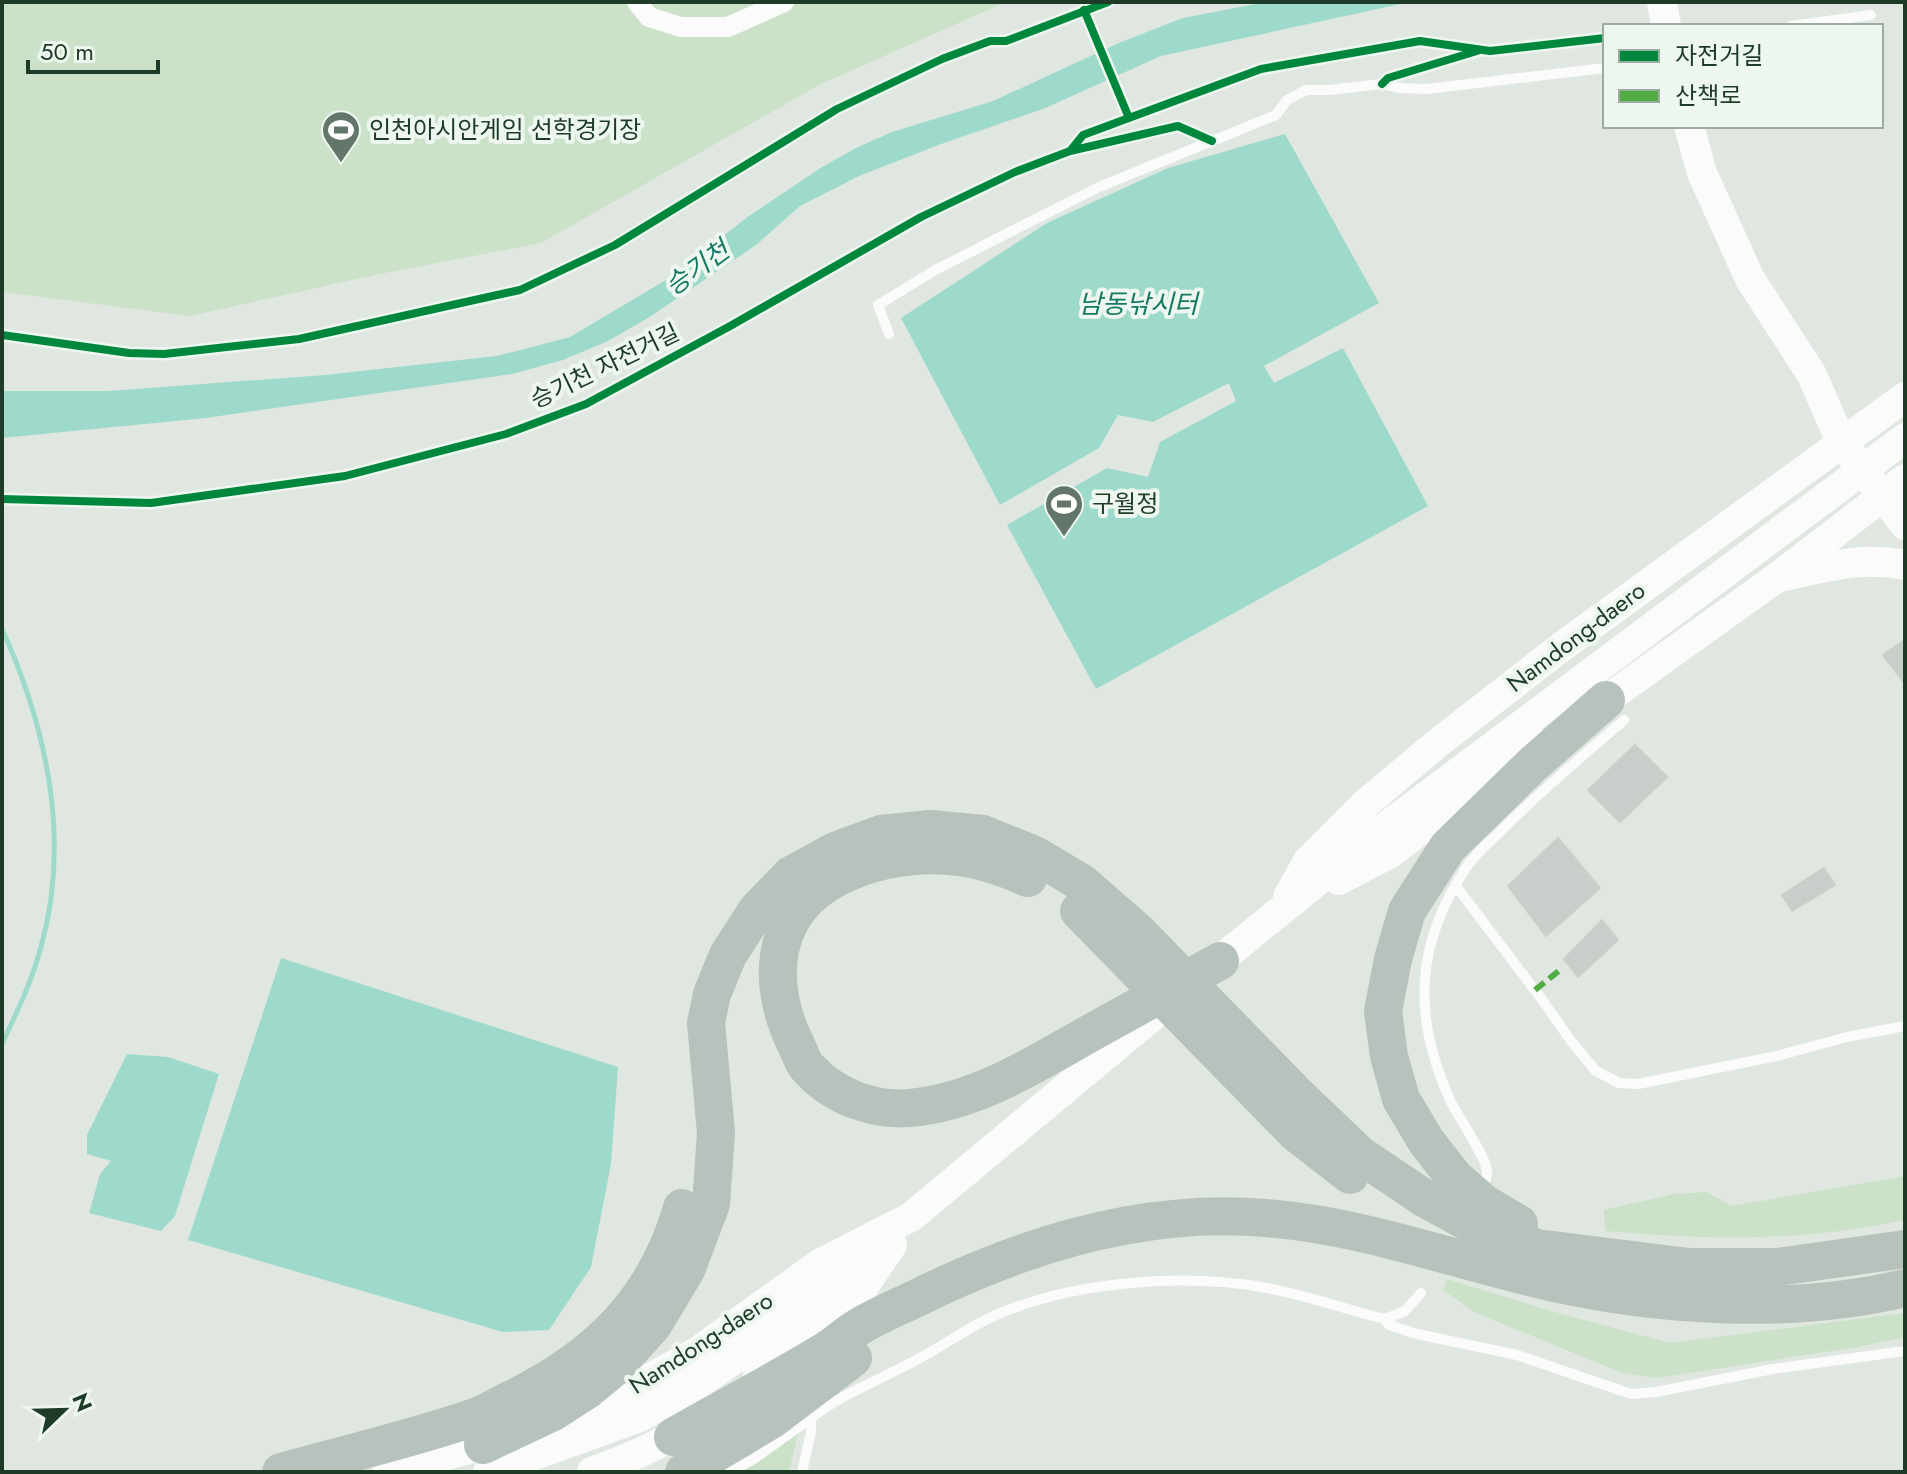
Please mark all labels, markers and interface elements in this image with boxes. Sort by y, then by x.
scale bar [28,24,158,74]
legend [1603,24,1883,128]
text: 50 m [40,34,94,69]
text: 자전거길 [1675,38,1763,73]
text: 산책로 [1675,78,1741,113]
sports icon: 인천아시안게임 선학경기장 [320,109,362,164]
place label: 인천아시안게임 선학경기장 [369,112,641,147]
water label: 승기천 [657,230,740,304]
water label: 남동낚시터 [1078,285,1201,323]
street label: 승기천 자전거길 [524,314,685,417]
sports icon: 구월정 [1043,483,1085,538]
place label: 구월정 [1092,486,1158,521]
street label: Namdong-daero [1499,573,1652,700]
street label: Namdong-daero [622,1283,780,1402]
north arrow [24,1370,104,1450]
text: N [64,1388,101,1416]

